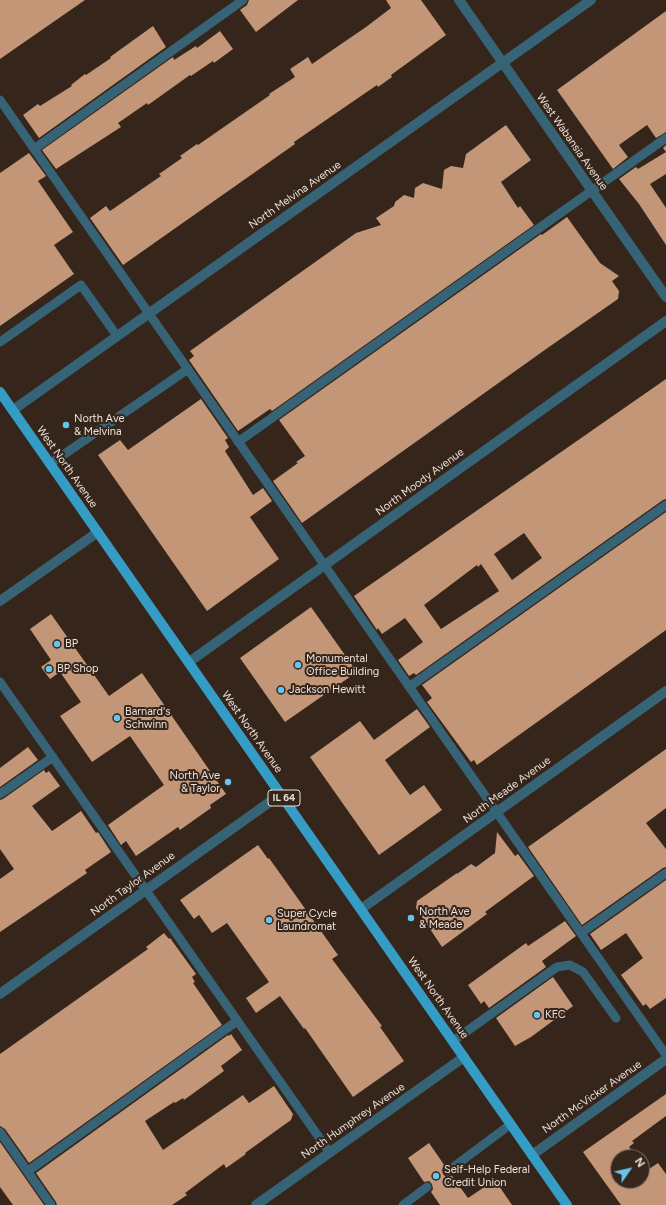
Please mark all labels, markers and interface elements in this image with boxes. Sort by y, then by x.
street label: West Wabansia Avenue [534,91,610,193]
street label: North Melvina Avenue [246,158,344,232]
place label: North Ave & Melvina [74,412,125,438]
marker: North Ave & Melvina [61,420,71,430]
street label: West North Avenue [34,424,100,510]
street label: North Moody Avenue [373,446,467,518]
place label: BP [65,637,78,651]
marker: BP [52,639,62,649]
place label: Monumental Office Building [306,652,379,678]
marker: Monumental Office Building [293,660,303,670]
place label: BP Shop [57,662,99,676]
marker: BP Shop [44,664,54,674]
place label: Jackson Hewitt [289,683,366,697]
marker: Jackson Hewitt [276,685,286,695]
street label: West North Avenue [219,689,285,775]
place label: Barnard's Schwinn [125,705,170,731]
marker: Barnard's Schwinn [112,713,122,723]
street label: North Meade Avenue [461,754,553,826]
place label: North Ave & Taylor [169,769,220,795]
marker: North Ave & Taylor [223,777,233,787]
road number: IL 64 [268,790,300,806]
street label: North Taylor Avenue [88,849,178,919]
place label: North Ave & Meade [419,905,470,931]
place label: Super Cycle Laundromat [277,907,337,933]
marker: North Ave & Meade [406,913,416,923]
marker: Super Cycle Laundromat [264,915,274,925]
street label: West North Avenue [405,955,471,1041]
place label: KFC [545,1008,566,1022]
marker: KFC [532,1010,542,1020]
street label: North McVicker Avenue [540,1058,644,1136]
street label: North Humphrey Avenue [299,1080,407,1162]
north arrow [610,1149,650,1189]
text: N [632,1155,647,1170]
place label: Self-Help Federal Credit Union [444,1163,530,1189]
marker: Self-Help Federal Credit Union [431,1171,441,1181]

